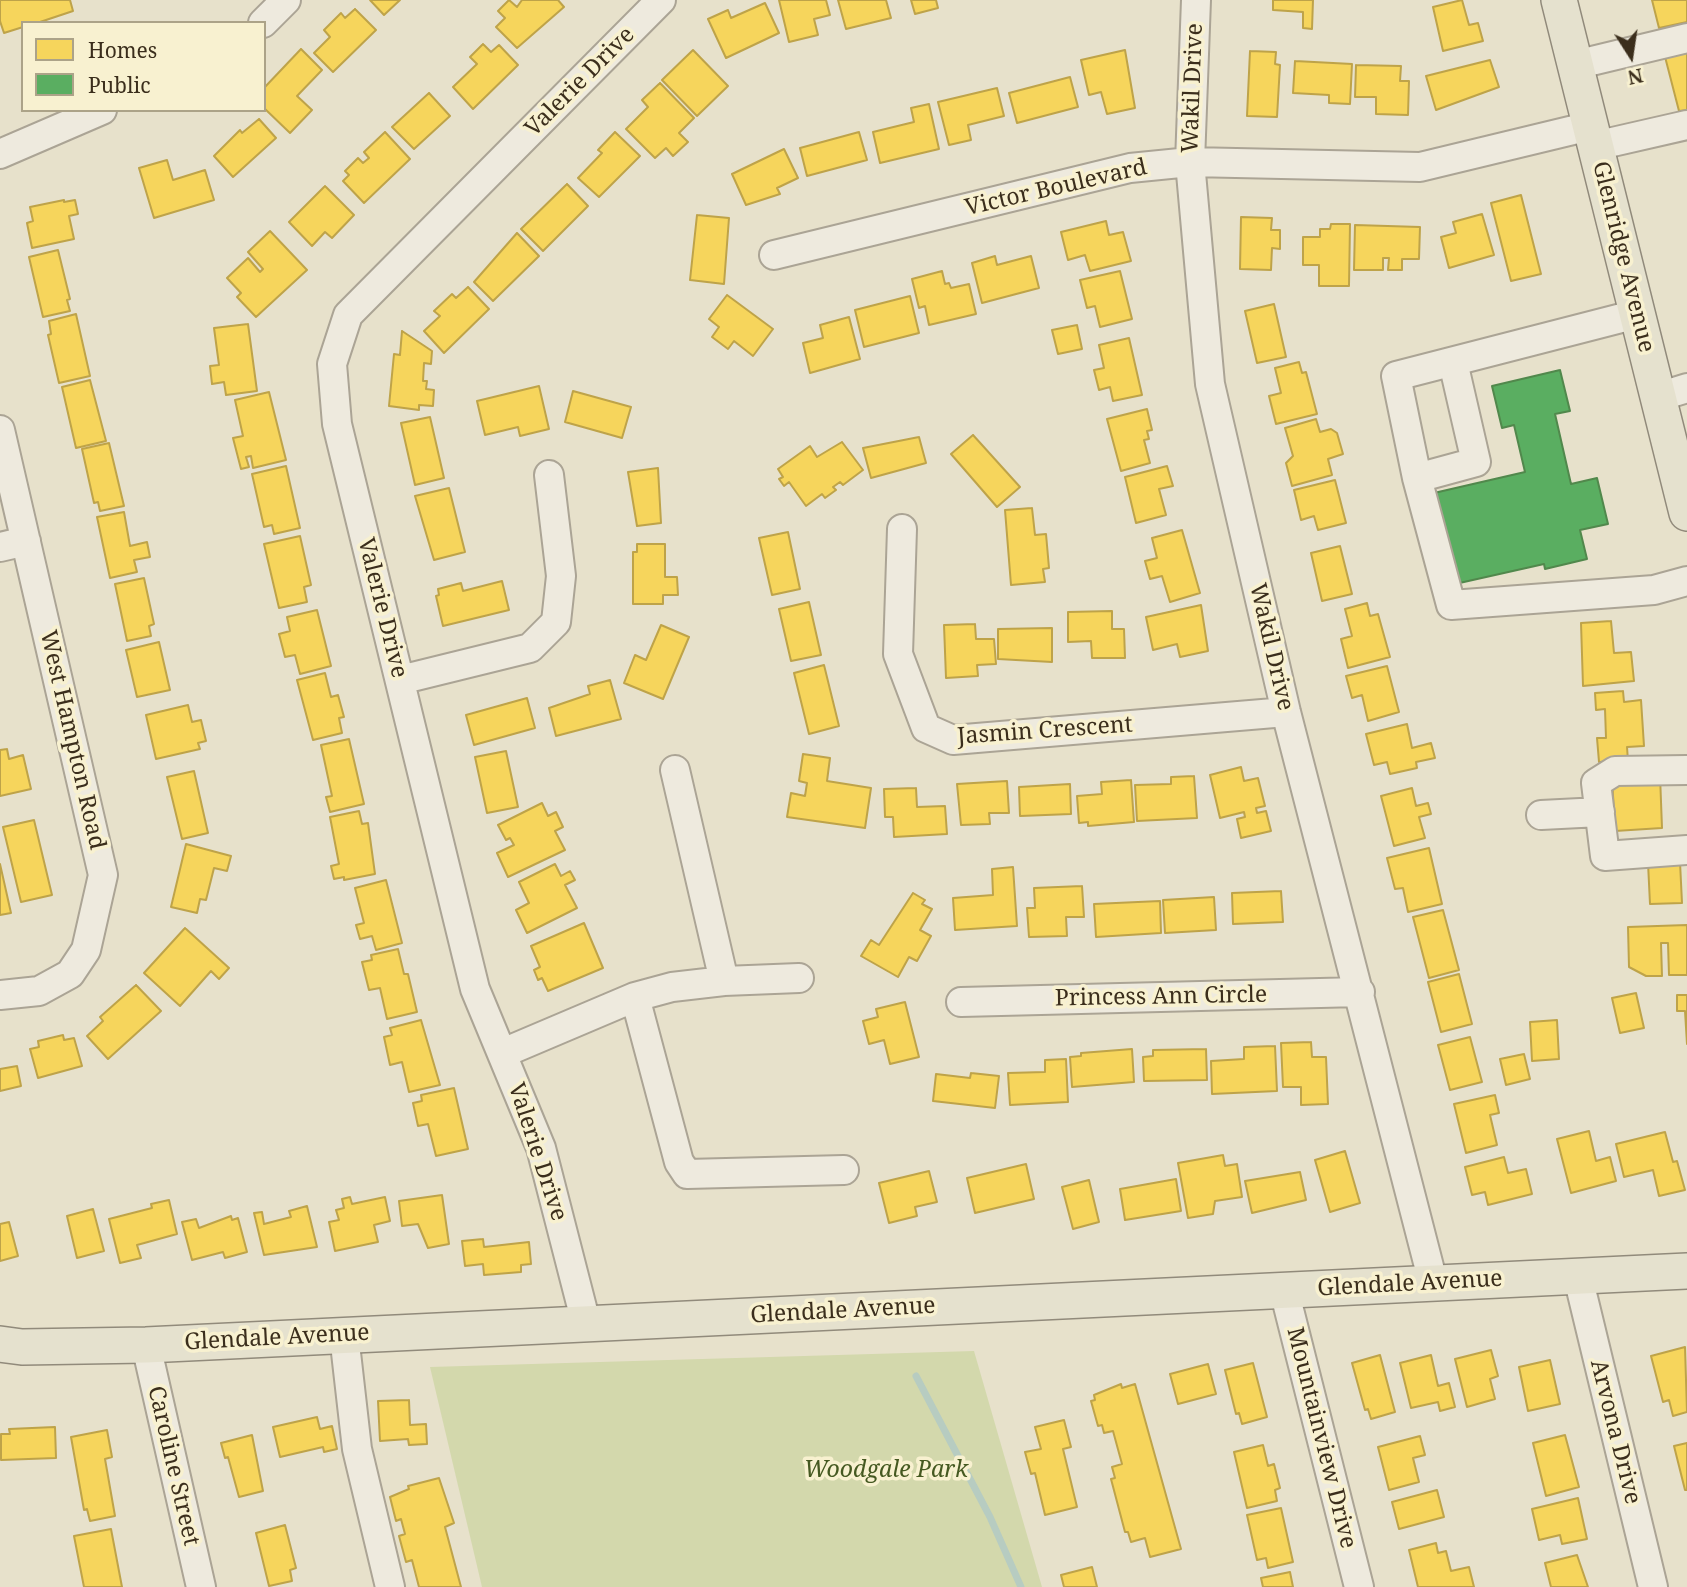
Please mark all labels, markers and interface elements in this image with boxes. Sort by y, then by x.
legend [21,21,266,112]
street label: Valerie Drive [519,21,641,143]
north arrow [1596,21,1666,91]
street label: Wakil Drive [1177,23,1209,153]
text: Homes [88,36,157,64]
text: N [1625,62,1645,91]
text: Public [88,71,150,99]
street label: Victor Boulevard [962,154,1150,222]
street label: Glenridge Avenue [1586,159,1660,355]
street label: Valerie Drive [351,535,413,681]
street label: Wakil Drive [1243,581,1299,713]
street label: West Hampton Road [33,628,111,852]
street label: Jasmin Crescent [956,711,1134,751]
street label: Princess Ann Circle [1055,981,1267,1013]
street label: Valerie Drive [502,1079,572,1225]
street label: Glendale Avenue [1317,1265,1503,1303]
street label: Glendale Avenue [750,1292,936,1330]
street label: Glendale Avenue [184,1319,370,1357]
street label: Mountainview Drive [1280,1325,1362,1551]
street label: Arvona Drive [1584,1357,1646,1507]
street label: Caroline Street [141,1384,205,1548]
park label: Woodgale Park [804,1456,968,1484]

